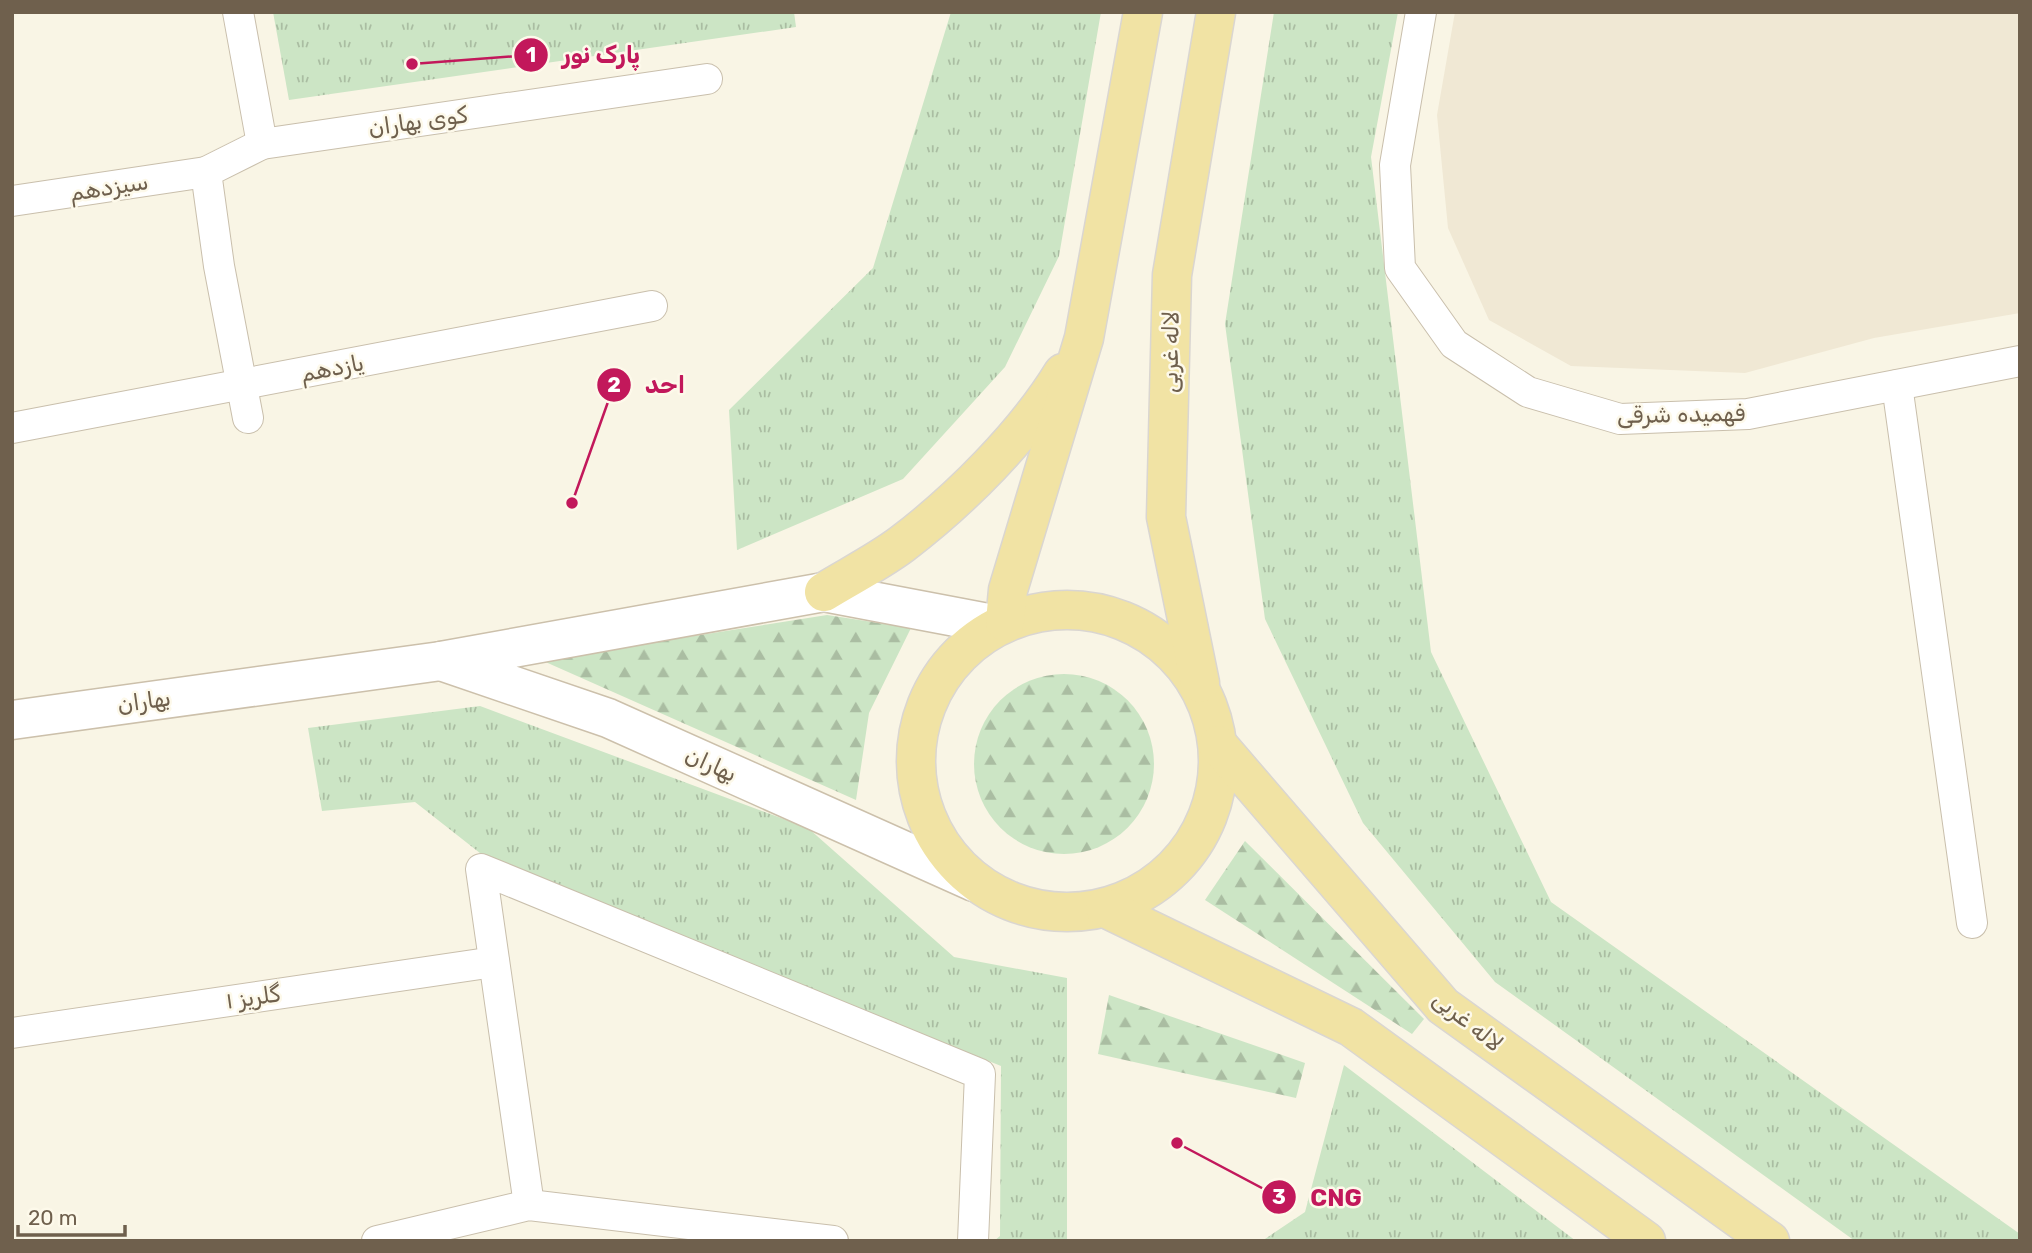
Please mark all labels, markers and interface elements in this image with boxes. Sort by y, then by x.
callout: پارک نور [513,32,654,77]
text: پارک نور [560,41,640,72]
text: 1 [526,42,536,67]
street label: کوی بهاران [367,100,470,142]
street label: سیزدهم [68,167,151,208]
street label: لاله غربی [1155,311,1185,393]
street label: یازدهم [298,348,366,389]
callout: احد [596,362,699,407]
text: احد [645,371,685,399]
text: 2 [607,372,621,397]
street label: فهمیده شرقی [1617,399,1746,429]
street label: بهاران [115,683,173,719]
street label: بهاران [681,740,741,788]
street label: گلریز ۱ [224,979,283,1015]
street label: لاله غربی [1427,984,1509,1058]
callout: CNG [1262,1175,1376,1220]
text: 3 [1272,1184,1286,1209]
text: CNG [1310,1184,1362,1212]
scale bar [18,1194,124,1238]
text: 20 m [28,1205,77,1230]

